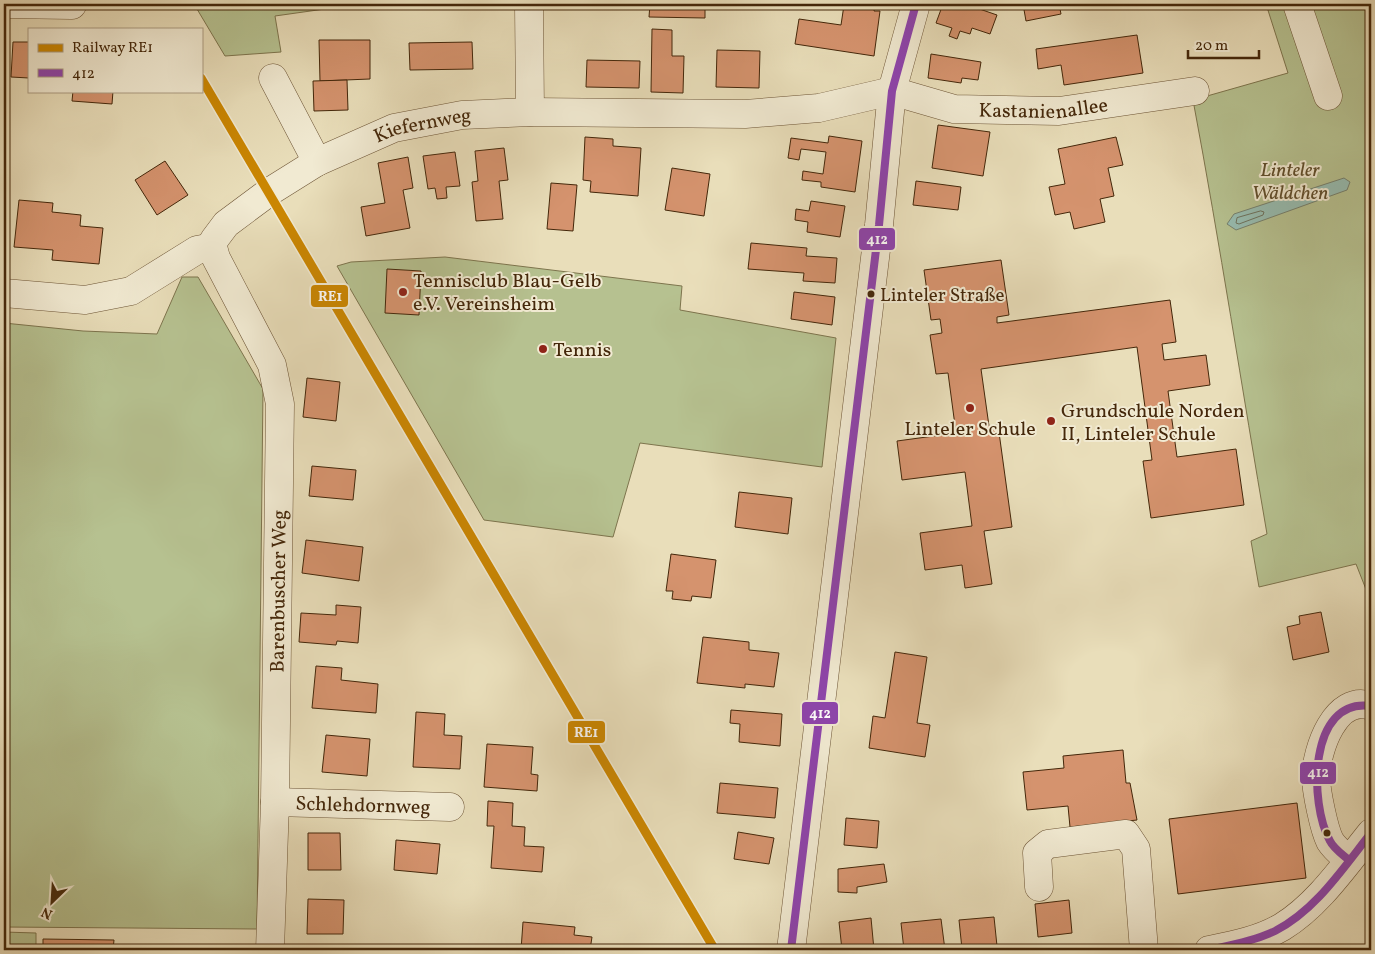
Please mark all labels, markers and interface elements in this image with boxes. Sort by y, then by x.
legend [28,28,202,92]
scale bar [1188,28,1259,60]
text: 20 m [1195,36,1228,57]
text: Railway RE1 [72,38,153,59]
text: 412 [72,64,95,85]
street label: Kastanienallee [978,92,1110,127]
street label: Kiefernweg [369,103,472,151]
park label: Linteler Wäldchen [1252,157,1328,208]
line badge: 412 [858,227,896,251]
text: 412 [866,231,888,250]
place label: Tennisclub Blau-Gelb e.V. Vereinsheim [413,268,601,319]
place label: Linteler Straße [880,283,1005,309]
line badge: RE1 [310,284,349,308]
marker: Tennisclub Blau-Gelb e.V. Vereinsheim [397,286,409,298]
text: RE1 [318,288,342,307]
marker: Linteler Straße [866,289,876,299]
place label: Tennis [553,337,611,365]
marker: Tennis [537,343,549,355]
place label: Grundschule Norden II, Linteler Schule [1061,398,1245,449]
marker: Linteler Schule [964,402,976,414]
marker: Grundschule Norden II, Linteler Schule [1045,415,1057,427]
place label: Linteler Schule [904,416,1036,444]
street label: Barenbuscher Weg [265,510,295,673]
line badge: 412 [801,701,839,725]
text: 412 [809,705,831,724]
line badge: RE1 [567,720,606,744]
text: RE1 [574,724,598,743]
line badge: 412 [1299,761,1337,785]
text: 412 [1307,764,1329,783]
street label: Schlehdornweg [295,791,431,822]
unlabelled marker [1322,828,1332,838]
north arrow [28,876,78,926]
text: N [39,902,56,923]

